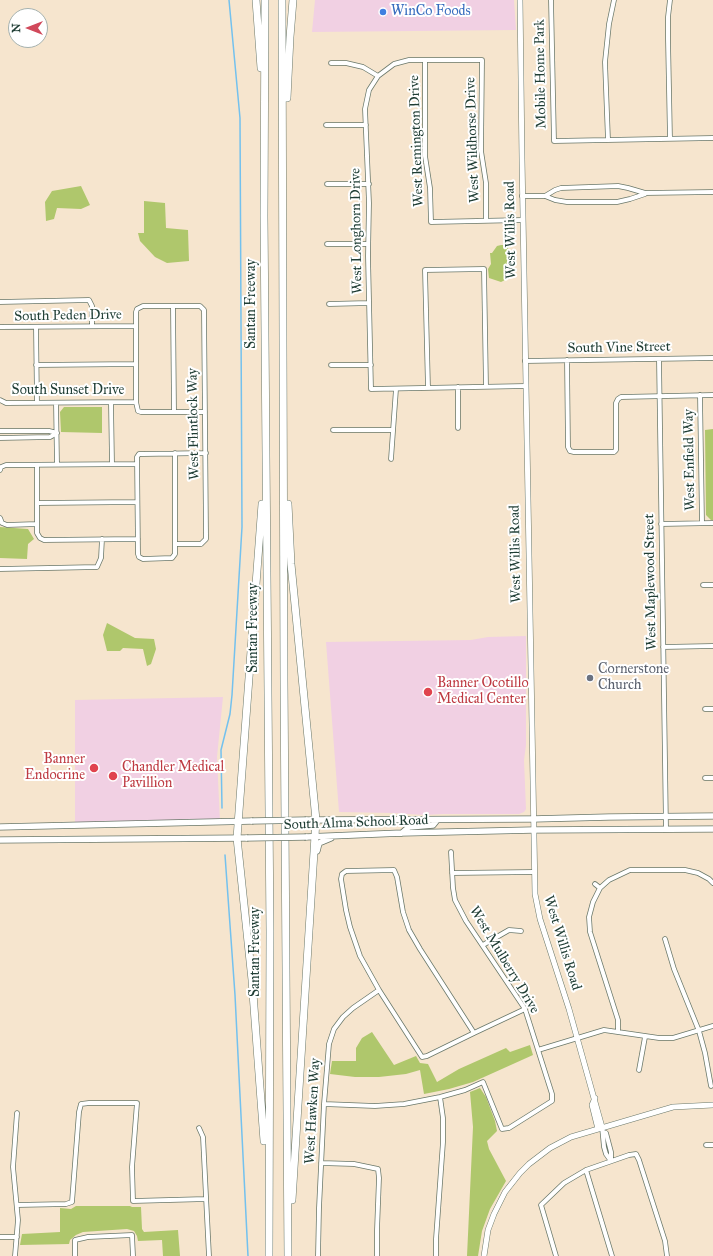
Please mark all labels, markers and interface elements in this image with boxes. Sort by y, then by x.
place label: WinCo Foods [391,4,471,20]
marker: WinCo Foods [378,7,388,17]
north arrow [8,8,48,48]
street label: Mobile Home Park [532,19,550,129]
text: N [10,23,23,33]
street label: West Remington Drive [406,75,428,207]
street label: West Wildhorse Drive [462,77,484,203]
street label: West Longhorn Drive [347,168,367,294]
street label: West Willis Road [502,181,520,279]
street label: Santan Freeway [244,259,260,349]
street label: South Peden Drive [14,307,122,325]
street label: South Vine Street [567,339,671,357]
street label: West Flintlock Way [185,368,203,480]
street label: South Sunset Drive [12,383,124,399]
street label: West Enfield Way [681,409,699,511]
street label: West Willis Road [507,505,525,603]
street label: West Maplewood Street [641,514,661,650]
street label: Santan Freeway [246,583,262,673]
place label: Cornerstone Church [598,662,669,694]
marker: Cornerstone Church [585,673,595,683]
place label: Banner Ocotillo Medical Center [437,676,529,708]
marker: Banner Ocotillo Medical Center [422,686,434,698]
place label: Banner Endocrine [25,752,85,784]
place label: Chandler Medical Pavillion [122,760,224,792]
marker: Banner Endocrine [88,762,100,774]
marker: Chandler Medical Pavillion [107,770,119,782]
street label: South Alma School Road [283,812,429,834]
street label: West Willis Road [540,894,584,992]
street label: West Mulberry Drive [465,903,543,1017]
street label: Santan Freeway [248,907,264,997]
street label: West Hawken Way [302,1057,324,1165]

